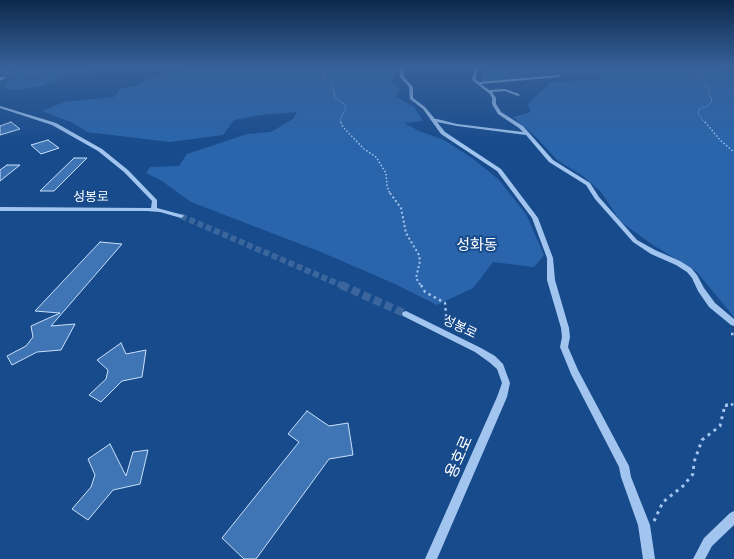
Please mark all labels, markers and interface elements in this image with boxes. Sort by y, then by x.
street label: 성봉로 [73,189,109,205]
district label: 성화동 [456,236,498,254]
street label: 성봉로 [440,312,480,342]
street label: 용호로 [441,433,477,481]

